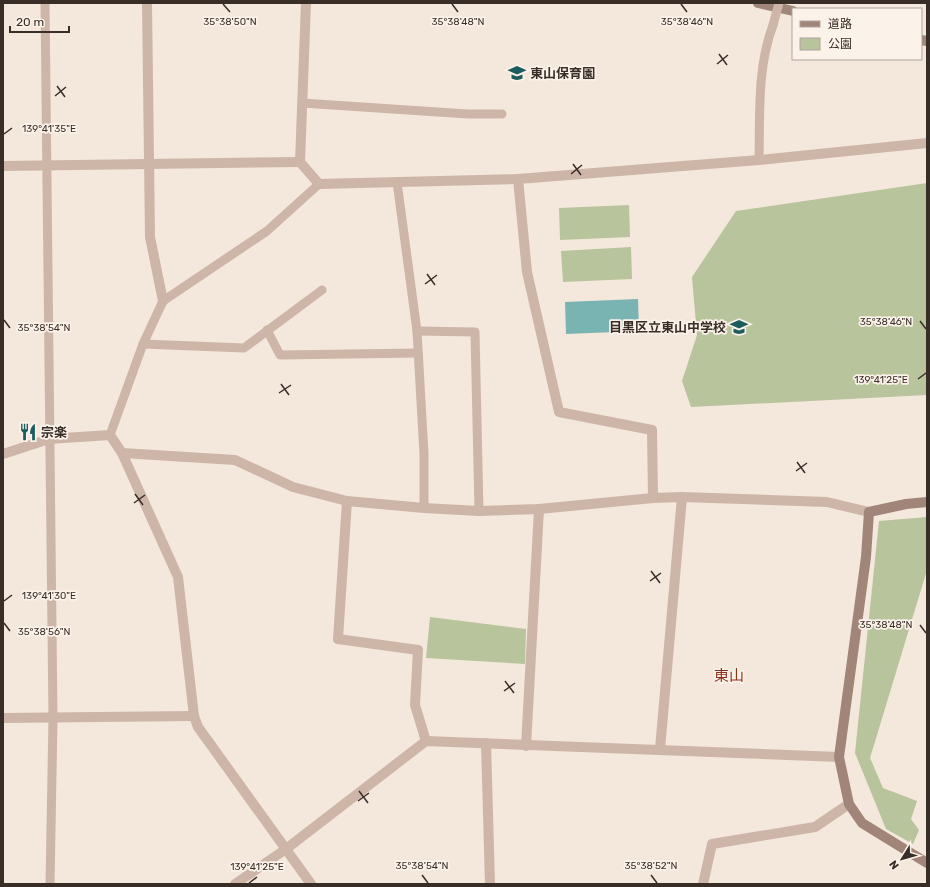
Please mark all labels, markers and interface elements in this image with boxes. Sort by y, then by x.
scale bar [10,8,69,34]
legend [792,8,922,60]
text: 20 m [16,15,44,29]
text: 35°38'50"N [203,16,257,28]
text: 35°38'48"N [431,16,485,28]
text: 35°38'46"N [661,16,713,28]
text: 道路 [828,17,852,31]
text: 公園 [828,37,852,51]
school or university icon: 東山保育園 [507,63,527,83]
place label: 東山保育園 [530,66,595,81]
text: 139°41'35"E [22,123,76,135]
text: 35°38'46"N [860,316,912,328]
school or university icon: 目黒区立東山中学校 [729,317,749,337]
place label: 目黒区立東山中学校 [609,320,726,335]
text: 35°38'54"N [18,322,71,334]
text: 139°41'25"E [854,374,908,386]
restaurant icon: 宗楽 [18,422,38,442]
place label: 宗楽 [41,425,67,440]
text: 139°41'30"E [22,590,76,602]
text: 35°38'48"N [859,619,913,631]
text: 35°38'56"N [18,626,70,638]
district label: 東山 [714,667,744,685]
north arrow [882,839,922,879]
text: N [887,858,902,872]
text: 35°38'54"N [396,860,449,872]
text: 35°38'52"N [625,860,677,872]
text: 139°41'25"E [230,861,284,873]

